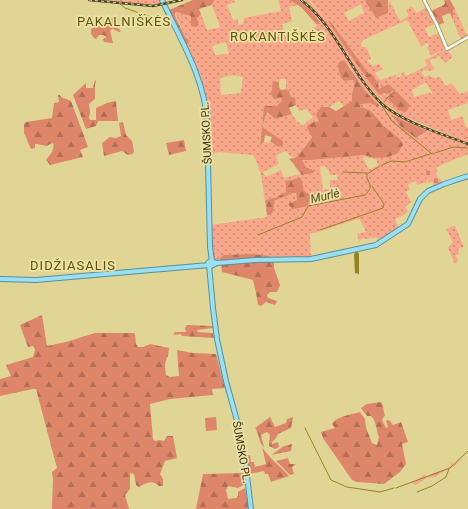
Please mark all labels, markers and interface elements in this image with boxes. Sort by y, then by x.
district label: PAKALNIŠKĖS [77,14,171,29]
district label: ROKANTIŠKĖS [230,29,326,44]
street label: ŠUMSKO PL. [198,101,215,165]
water label: Murlė [309,186,341,206]
district label: DIDŽIASALIS [30,258,116,273]
street label: ŠUMSKO PL. [230,420,253,484]

